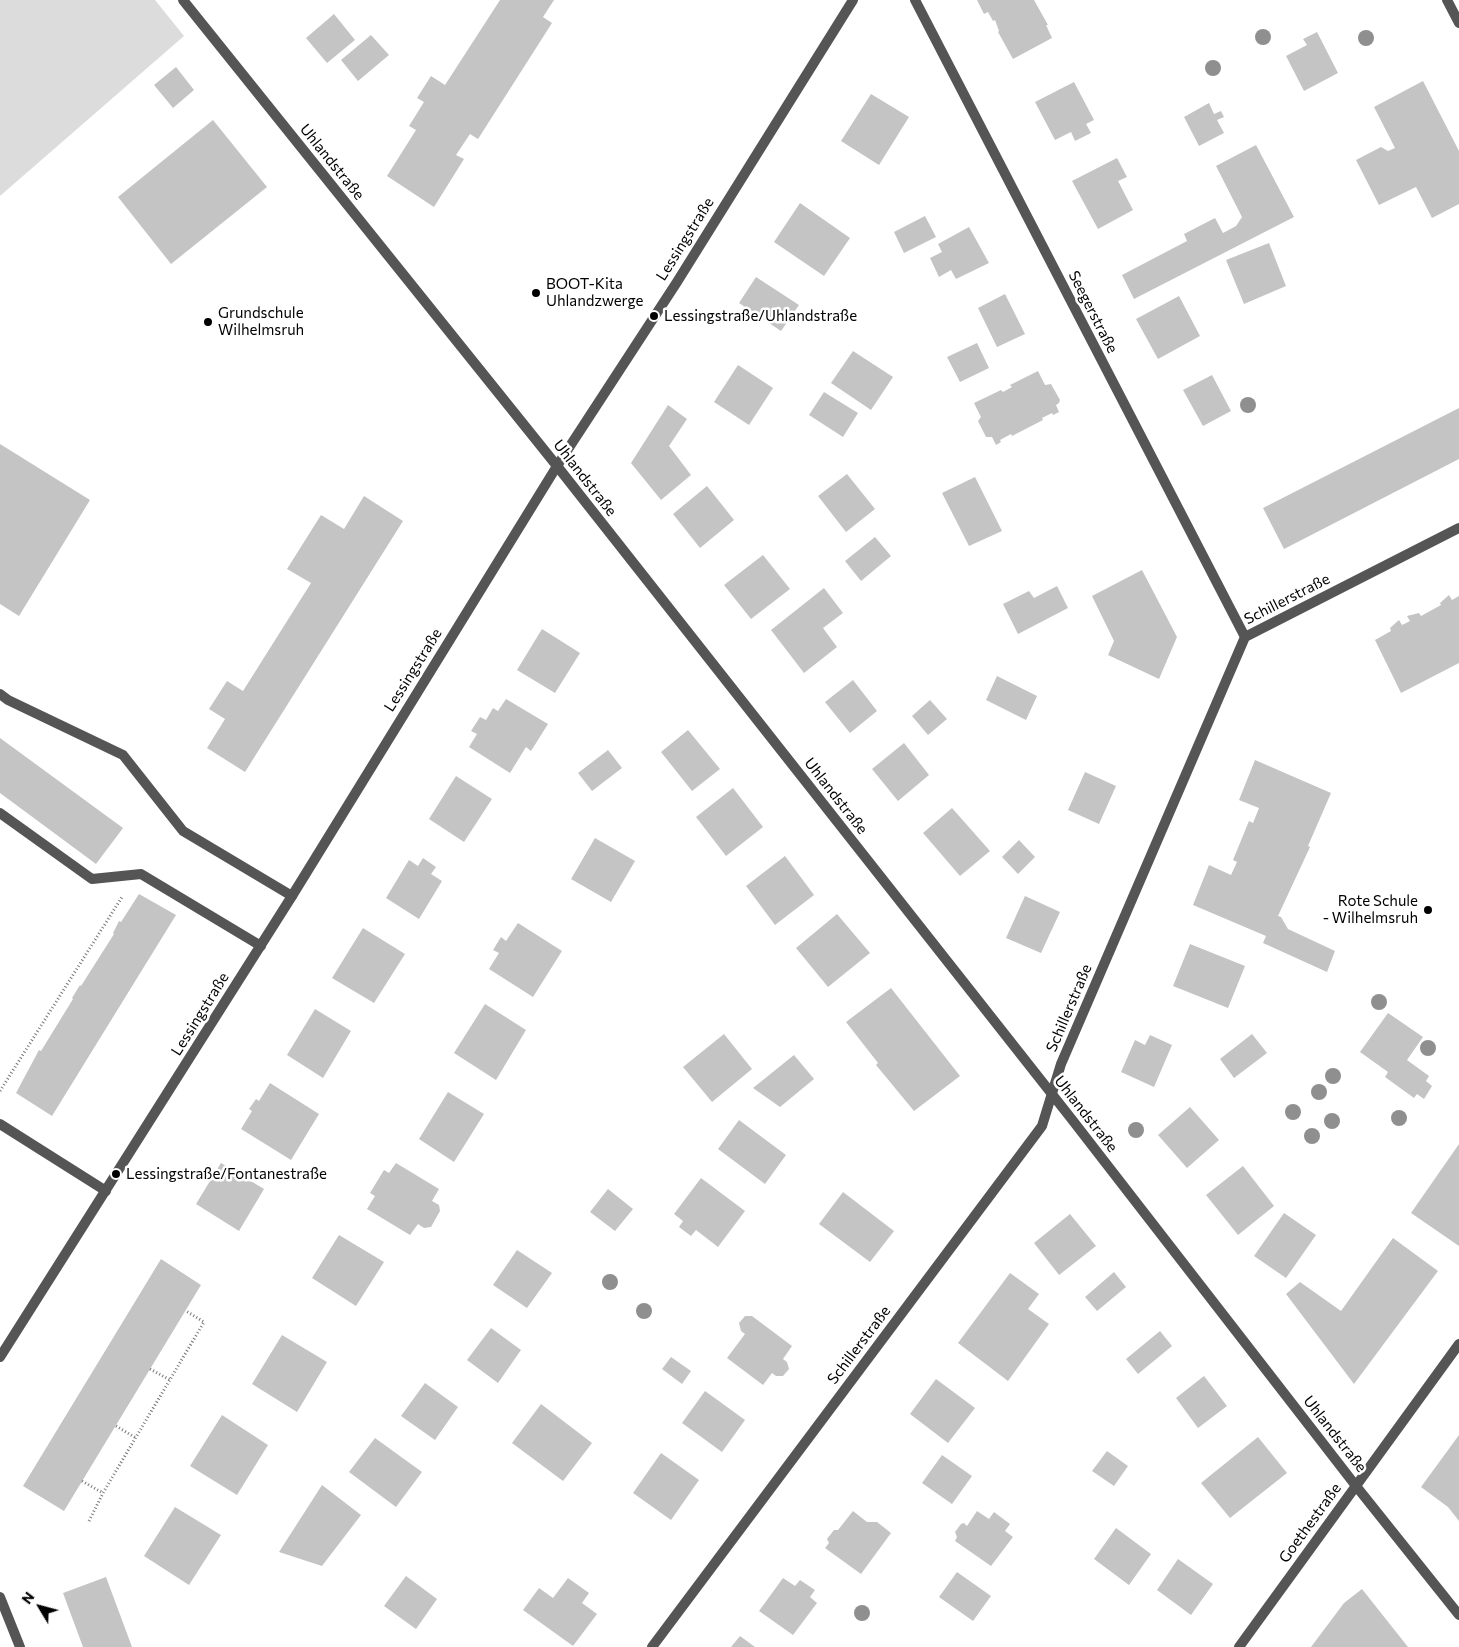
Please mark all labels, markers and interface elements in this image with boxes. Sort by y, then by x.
street label: Uhlandstraße [296,121,368,203]
street label: Lessingstraße [652,194,718,284]
street label: Seegerstraße [1065,268,1121,356]
place label: BOOT-Kita Uhlandzwerge [546,275,643,310]
marker: BOOT-Kita Uhlandzwerge [530,287,542,299]
place label: Grundschule Wilhelmsruh [218,304,304,339]
place label: Lessingstraße/Uhlandstraße [664,307,857,325]
marker: Lessingstraße/Uhlandstraße [648,310,660,322]
marker: Grundschule Wilhelmsruh [202,316,214,328]
street label: Uhlandstraße [550,436,620,520]
street label: Schillerstraße [1241,570,1333,628]
street label: Lessingstraße [380,625,446,715]
street label: Uhlandstraße [801,754,871,838]
place label: Rote Schule - Wilhelmsruh [1323,892,1418,927]
marker: Rote Schule - Wilhelmsruh [1422,904,1434,916]
street label: Schillerstraße [1042,961,1096,1055]
street label: Lessingstraße [167,969,233,1059]
street label: Uhlandstraße [1051,1072,1121,1156]
place label: Lessingstraße/Fontanestraße [126,1165,327,1183]
marker: Lessingstraße/Fontanestraße [110,1168,122,1180]
street label: Schillerstraße [824,1302,894,1388]
street label: Uhlandstraße [1300,1392,1370,1476]
street label: Goethestraße [1275,1480,1345,1566]
north arrow [15,1582,65,1632]
text: N [18,1588,38,1607]

